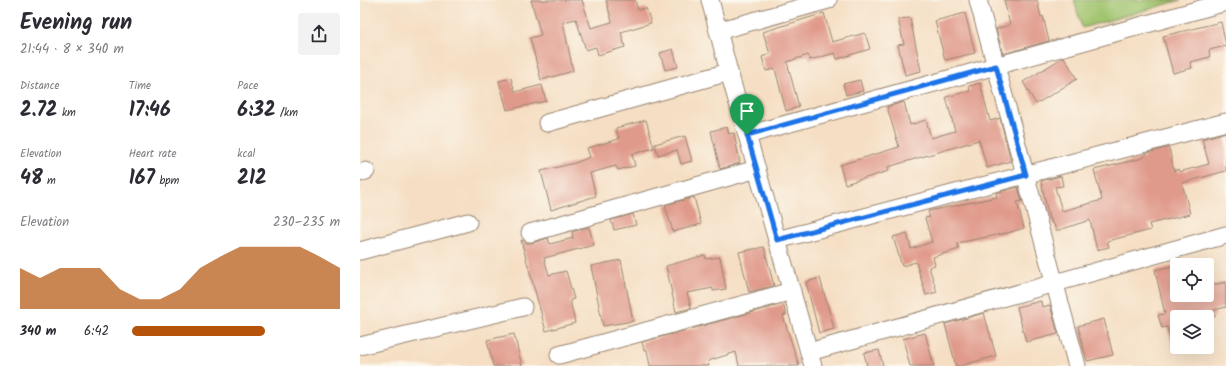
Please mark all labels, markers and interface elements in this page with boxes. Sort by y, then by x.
text: Evening run [20,6,132,41]
button: share [298,13,340,55]
text: 21:44 · 8 × 340 m [20,39,124,60]
text: Distance [20,77,60,95]
text: Time [129,77,151,95]
text: Pace [237,77,258,95]
pin [730,94,764,135]
text: 2.72 [20,95,58,127]
text: 17:46 [129,95,171,127]
text: 6:32 [237,95,276,127]
icon: arrive [736,100,758,122]
text: km [58,104,76,122]
text: /km [276,104,298,122]
text: Elevation [20,145,62,163]
text: Heart rate [129,145,176,163]
text: kcal [237,145,255,163]
text: 48 [20,163,43,195]
text: 167 [129,163,155,195]
text: 212 [237,163,267,195]
text: m [43,172,56,190]
text: bpm [155,172,179,190]
text: Elevation [20,212,69,233]
text: 230–235 m [273,212,340,233]
map controls [1170,258,1214,354]
button: locate [1170,258,1214,302]
button: layers [1170,310,1214,354]
text: 340 m [20,321,57,342]
text: 6:42 [84,321,109,342]

